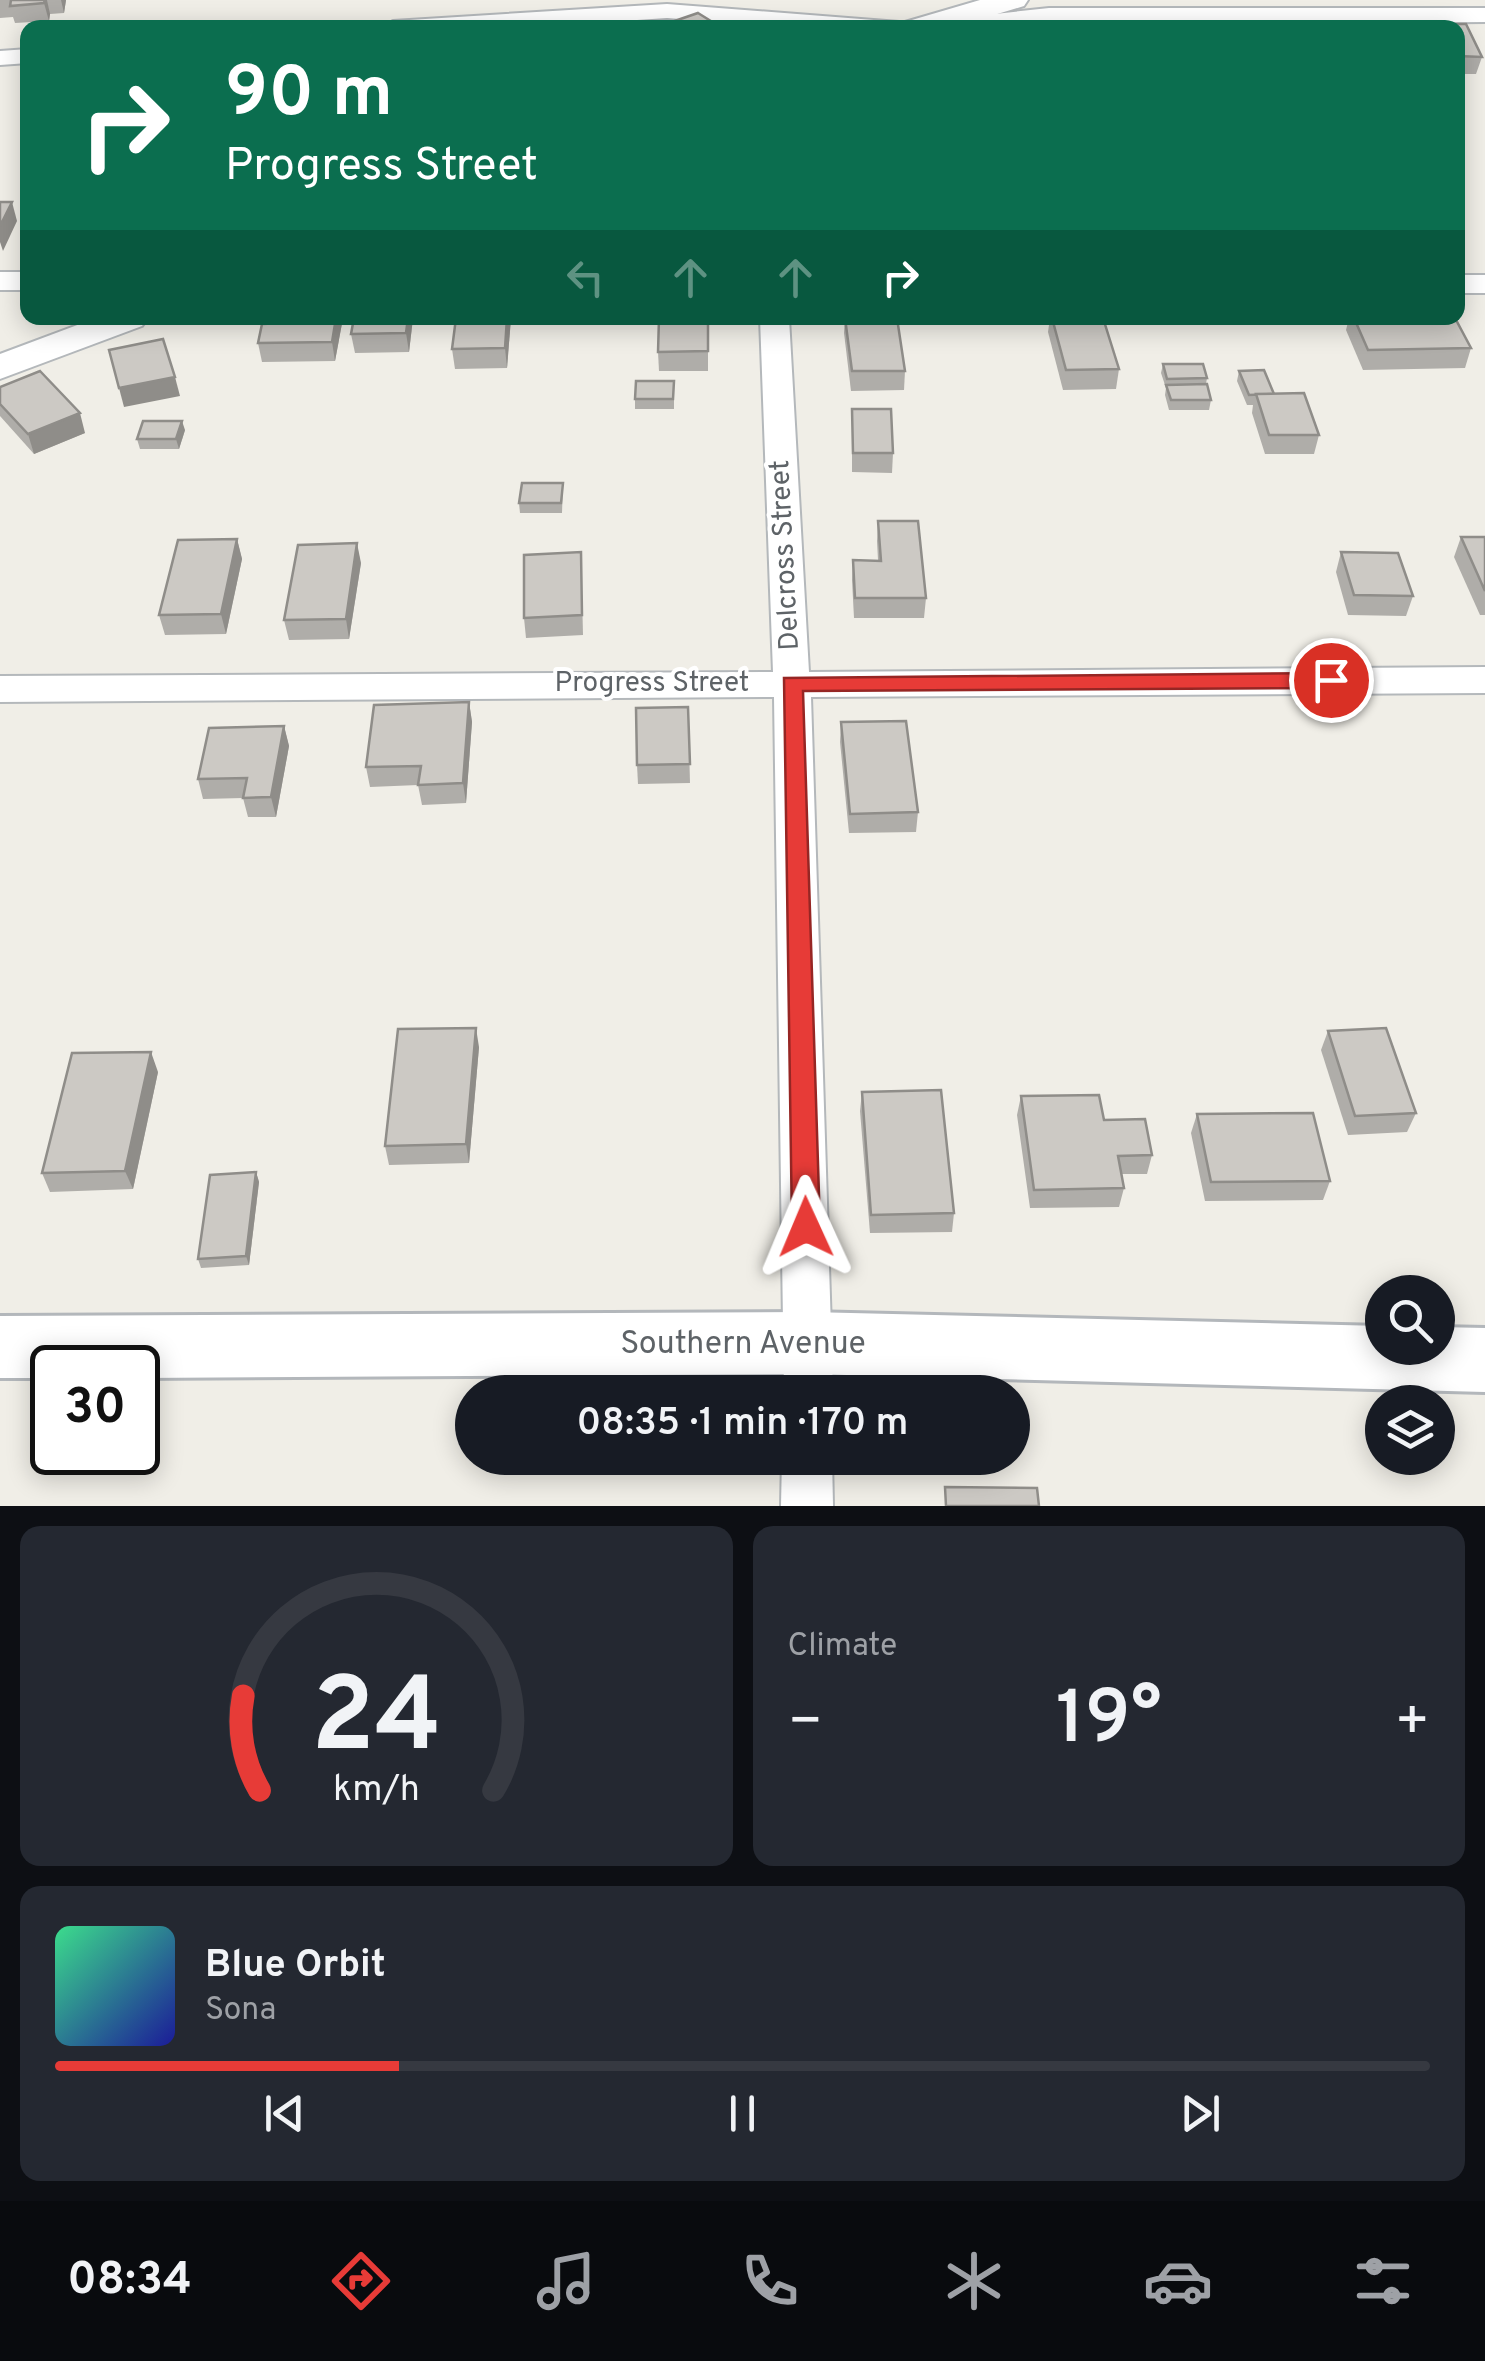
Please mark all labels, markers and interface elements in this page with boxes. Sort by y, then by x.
text: 90 m [225,52,393,141]
icon: right [60,60,190,190]
text: Progress Street [225,139,538,196]
icon: left [558,250,613,305]
icon: ahead [663,250,718,305]
icon: ahead [768,250,823,305]
icon: right [873,250,928,305]
street label: Delcross Street [763,459,809,651]
pin [1289,638,1374,723]
icon: arrive [1304,653,1359,708]
street label: Progress Street [555,666,749,702]
position arrow [754,1175,858,1279]
map controls [1365,1275,1455,1475]
button: search [1365,1275,1455,1365]
street label: Southern Avenue [620,1325,866,1365]
speed limit sign: 30 [30,1345,160,1475]
button: layers [1365,1385,1455,1475]
text: 08:35 · 1 min · 170 m [576,1400,909,1449]
text: Climate [788,1627,897,1667]
text: 24 [311,1656,441,1788]
text: 19° [1056,1675,1162,1770]
text: − [788,1689,823,1759]
text: + [1395,1689,1430,1759]
text: km/h [333,1768,420,1814]
text: Blue Orbit [205,1942,386,1991]
text: Sona [205,1991,276,2031]
icon: previous [257,2086,312,2141]
icon: pause [715,2086,770,2141]
icon: next [1173,2086,1228,2141]
icon: directions [326,2246,396,2316]
icon: music [531,2246,601,2316]
icon: phone [735,2246,805,2316]
icon: climate [939,2246,1009,2316]
icon: car [1143,2246,1213,2316]
icon: filters [1348,2246,1418,2316]
text: 08:34 [67,2253,192,2310]

